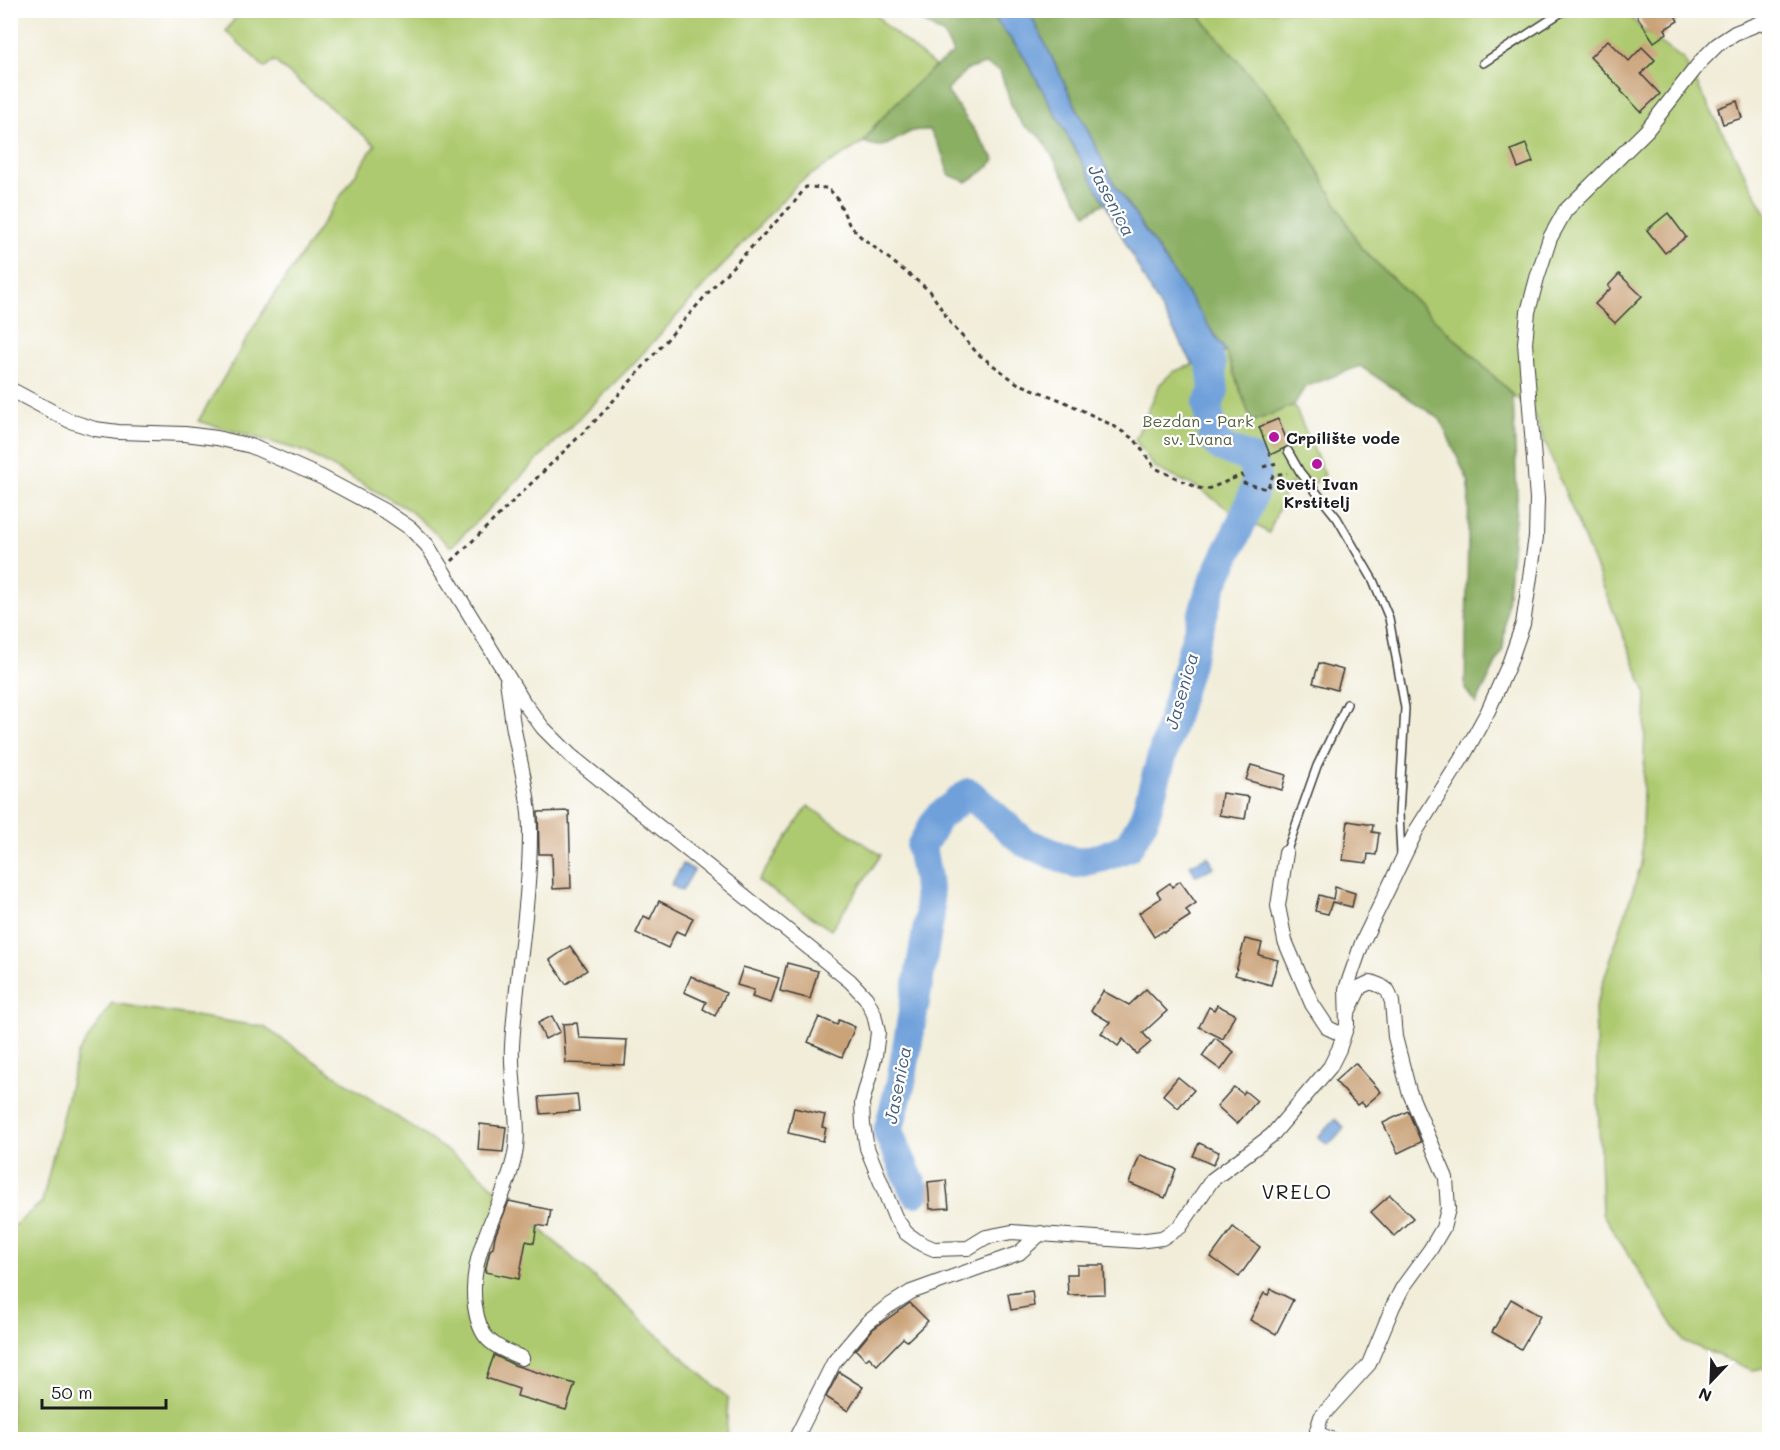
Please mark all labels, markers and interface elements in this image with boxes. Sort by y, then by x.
water label: Jasenica [1083,160,1141,240]
park label: Bezdan - Park sv. Ivana [1143,410,1253,449]
place label: Crpilište vode [1286,427,1400,448]
marker: Crpilište vode [1267,430,1281,444]
marker: Sveti Ivan Krstitelj [1310,457,1324,471]
place label: Sveti Ivan Krstitelj [1276,473,1358,512]
water label: Jasenica [1159,650,1203,732]
water label: Jasenica [878,1044,916,1126]
district label: VRELO [1262,1178,1333,1204]
north arrow [1681,1351,1741,1411]
scale bar [42,1372,166,1410]
text: 50 m [51,1380,93,1404]
text: N [1695,1383,1715,1407]

